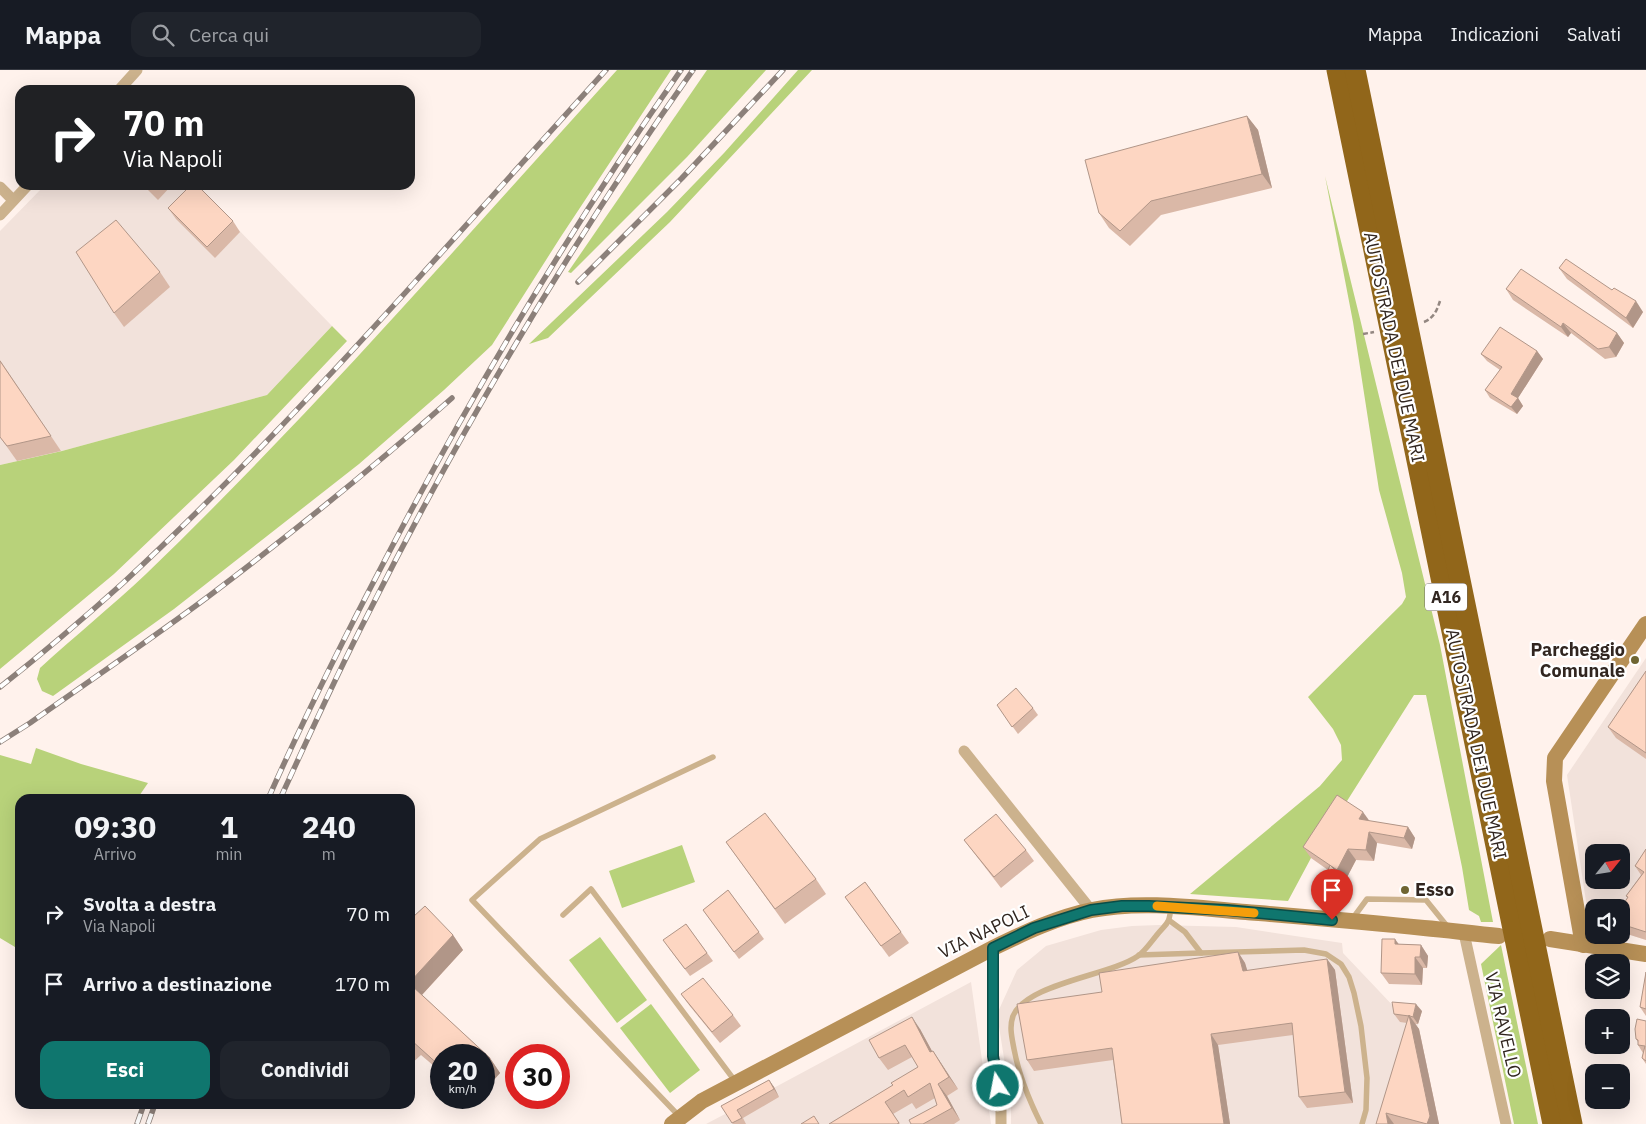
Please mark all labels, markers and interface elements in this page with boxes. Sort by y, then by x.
search box [131,12,481,57]
text: Mappa [25,19,101,51]
icon: search [149,21,177,49]
text: Cerca qui [189,23,269,47]
text: Mappa [1368,23,1422,46]
text: Indicazioni [1450,23,1539,46]
text: Salvati [1567,23,1621,46]
text: 70 m [123,100,205,146]
icon: right [40,105,105,170]
text: Via Napoli [123,144,223,173]
street label: AUTOSTRADA DEI DUE MARI [1359,229,1430,464]
road number: A16 [1425,584,1467,610]
street label: AUTOSTRADA DEI DUE MARI [1441,626,1512,861]
place label: Parcheggio Comunale [1531,638,1625,682]
marker: Parcheggio Comunale [1629,654,1641,666]
text: 09:30 [74,807,156,846]
text: 1 [220,807,238,846]
text: 240 [302,807,356,846]
text: Arrivo [94,844,137,864]
text: min [215,844,242,864]
text: m [322,844,336,864]
north arrow [1585,844,1630,889]
map controls [1585,844,1630,1109]
pin [1311,869,1353,920]
icon: arrive [1318,876,1346,904]
place label: Esso [1415,878,1454,901]
marker: Esso [1399,884,1411,896]
text: Svolta a destra [83,892,216,916]
button: sound [1585,899,1630,944]
icon: right [40,900,68,928]
street label: VIA NAPOLI [935,900,1033,963]
text: 70 m [346,902,390,926]
text: Via Napoli [83,916,156,936]
button: layers [1585,954,1630,999]
icon: arrive [40,970,68,998]
street label: VIA RAVELLO [1480,970,1527,1080]
text: Arrivo a destinazione [83,972,272,996]
text: 170 m [335,972,390,996]
button: + [1585,1009,1630,1054]
button: Esci [40,1041,210,1099]
button: Condividi [220,1041,390,1099]
speed limit sign: 30 [505,1044,570,1109]
text: 20 [447,1054,478,1087]
position arrow [971,1059,1023,1111]
button: − [1585,1064,1630,1109]
text: km/h [448,1081,477,1096]

